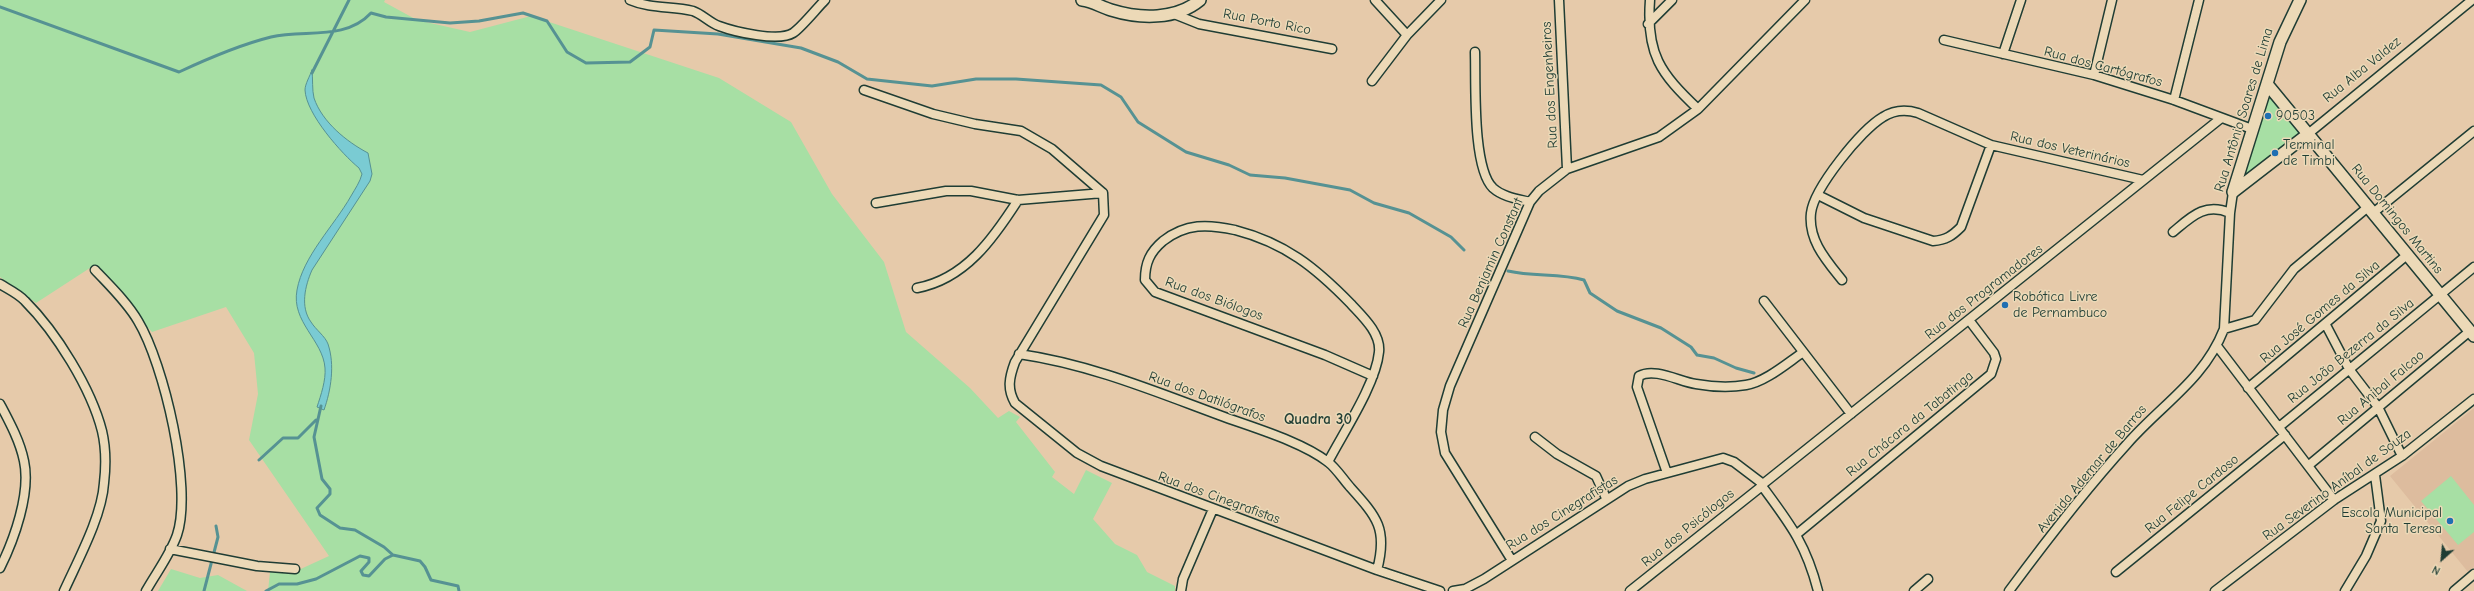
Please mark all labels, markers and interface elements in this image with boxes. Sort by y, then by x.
street label: Rua Porto Rico [1222,5,1312,39]
street label: Rua dos Engenheiros [1538,21,1562,149]
street label: Rua Antônio Soares de Lima [2211,26,2277,194]
street label: Rua Alba Valdez [2320,33,2404,107]
street label: Rua dos Cartógrafos [2042,43,2164,91]
place label: 90503 [2276,108,2315,124]
marker: 90503 [2263,111,2273,121]
street label: Rua dos Veterinários [2008,128,2132,172]
place label: Terminal de Timbi [2283,137,2335,170]
marker: Terminal de Timbi [2270,148,2280,158]
street label: Rua Domingos Martins [2347,161,2447,277]
street label: Rua Benjamin Constant [1455,195,1527,331]
street label: Rua dos Programadores [1922,241,2046,343]
street label: Rua José Gomes da Silva [2257,257,2383,367]
street label: Rua dos Biólogos [1163,274,1265,324]
place label: Robótica Livre de Pernambuco [2013,289,2107,322]
street label: Rua João Bezerra da Silva [2284,295,2418,407]
marker: Robótica Livre de Pernambuco [2000,300,2010,310]
street label: Rua Anibal Falcao [2334,347,2428,429]
street label: Rua dos Datilógrafos [1146,368,1268,426]
street label: Rua Chácara da Tabatinga [1843,368,1977,480]
street label: Avenida Ademar de Barros [2034,402,2150,536]
district label: Quadra 30 [1284,411,1352,429]
street label: Rua Severino Aníbal de Souza [2260,426,2414,544]
street label: Rua Felipe Cardoso [2142,451,2242,537]
street label: Rua dos Cinegrafistas [1156,468,1282,528]
street label: Rua dos Cinegrafistas [1503,472,1621,554]
street label: Rua dos Psicólogos [1638,485,1738,571]
place label: Escola Municipal Santa Teresa [2341,505,2442,538]
marker: Escola Municipal Santa Teresa [2445,516,2455,526]
north arrow [2422,539,2462,579]
text: N [2430,563,2442,578]

